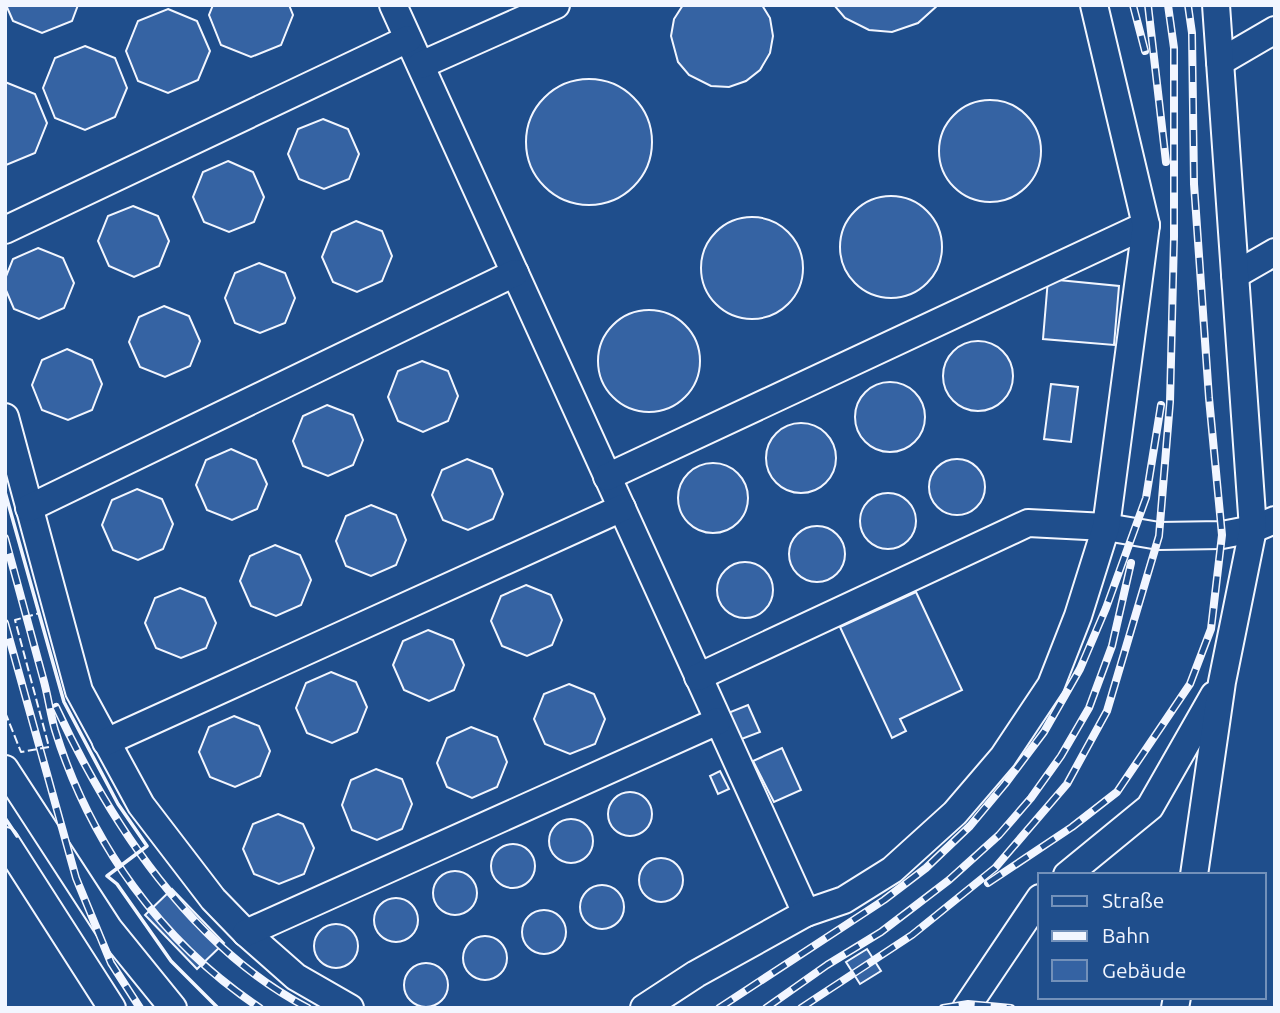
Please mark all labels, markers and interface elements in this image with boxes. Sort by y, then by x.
legend [1038,873,1266,999]
text: Straße [1102,888,1164,912]
text: Bahn [1102,923,1150,947]
text: Gebäude [1102,958,1186,982]

